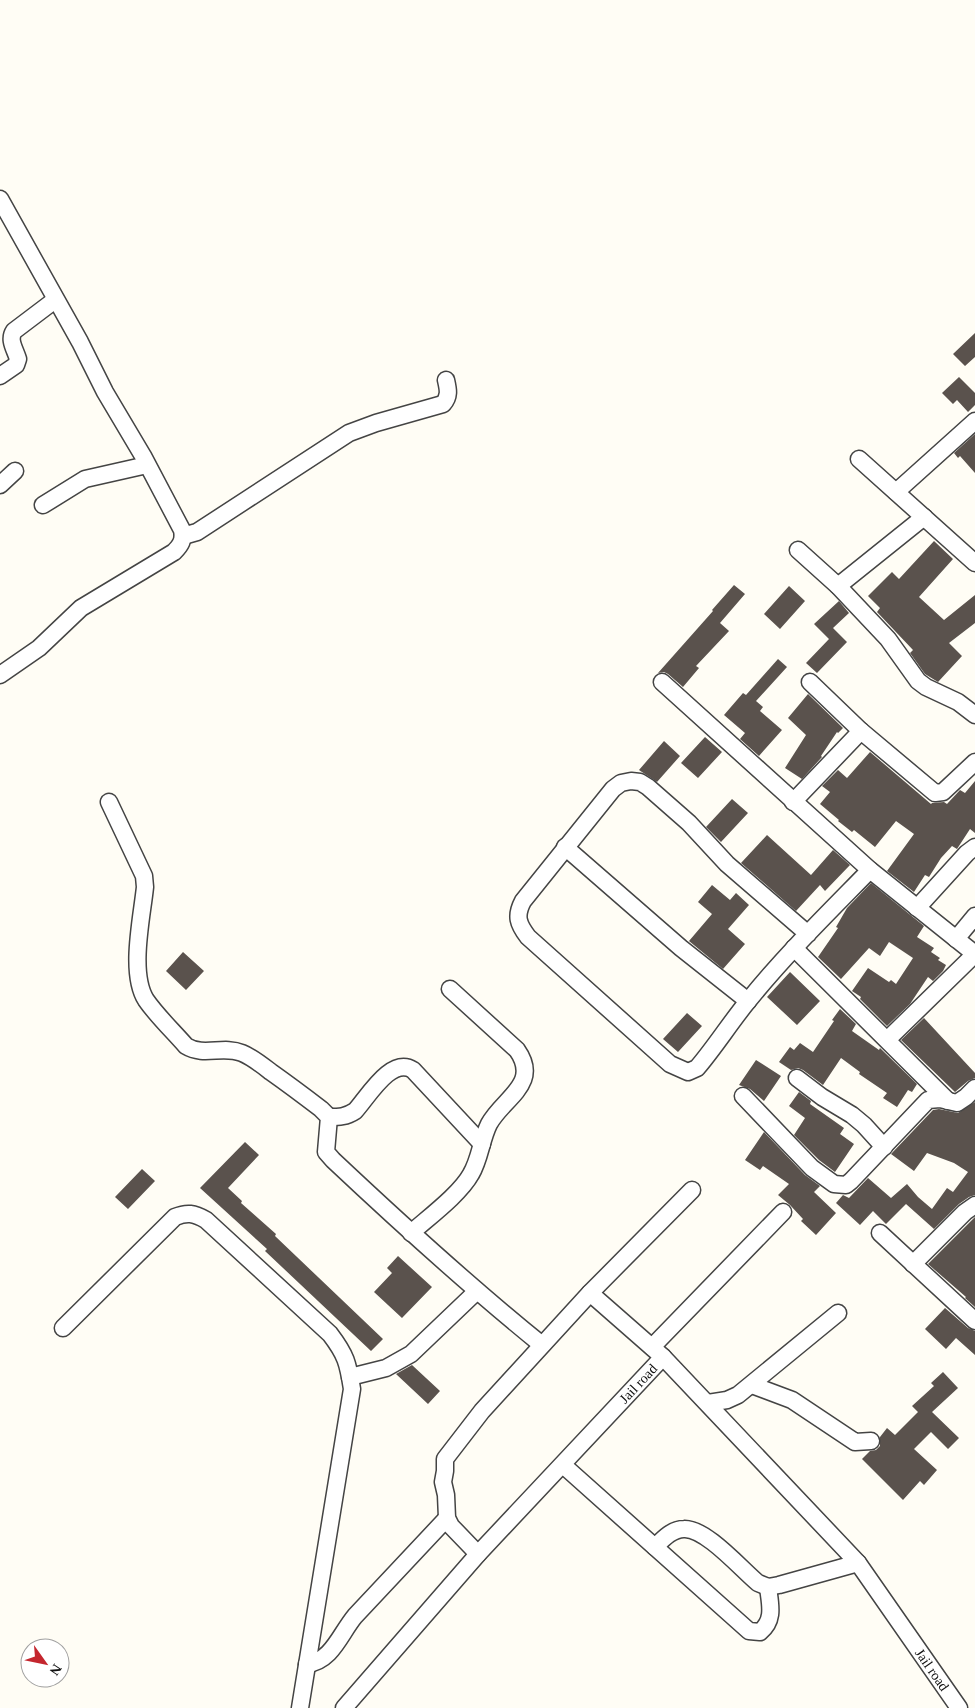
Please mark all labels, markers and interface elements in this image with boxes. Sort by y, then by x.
street label: Jail road [617,1361,660,1406]
north arrow [20,1638,70,1688]
street label: Jail road [912,1646,952,1694]
text: N [46,1661,65,1678]

